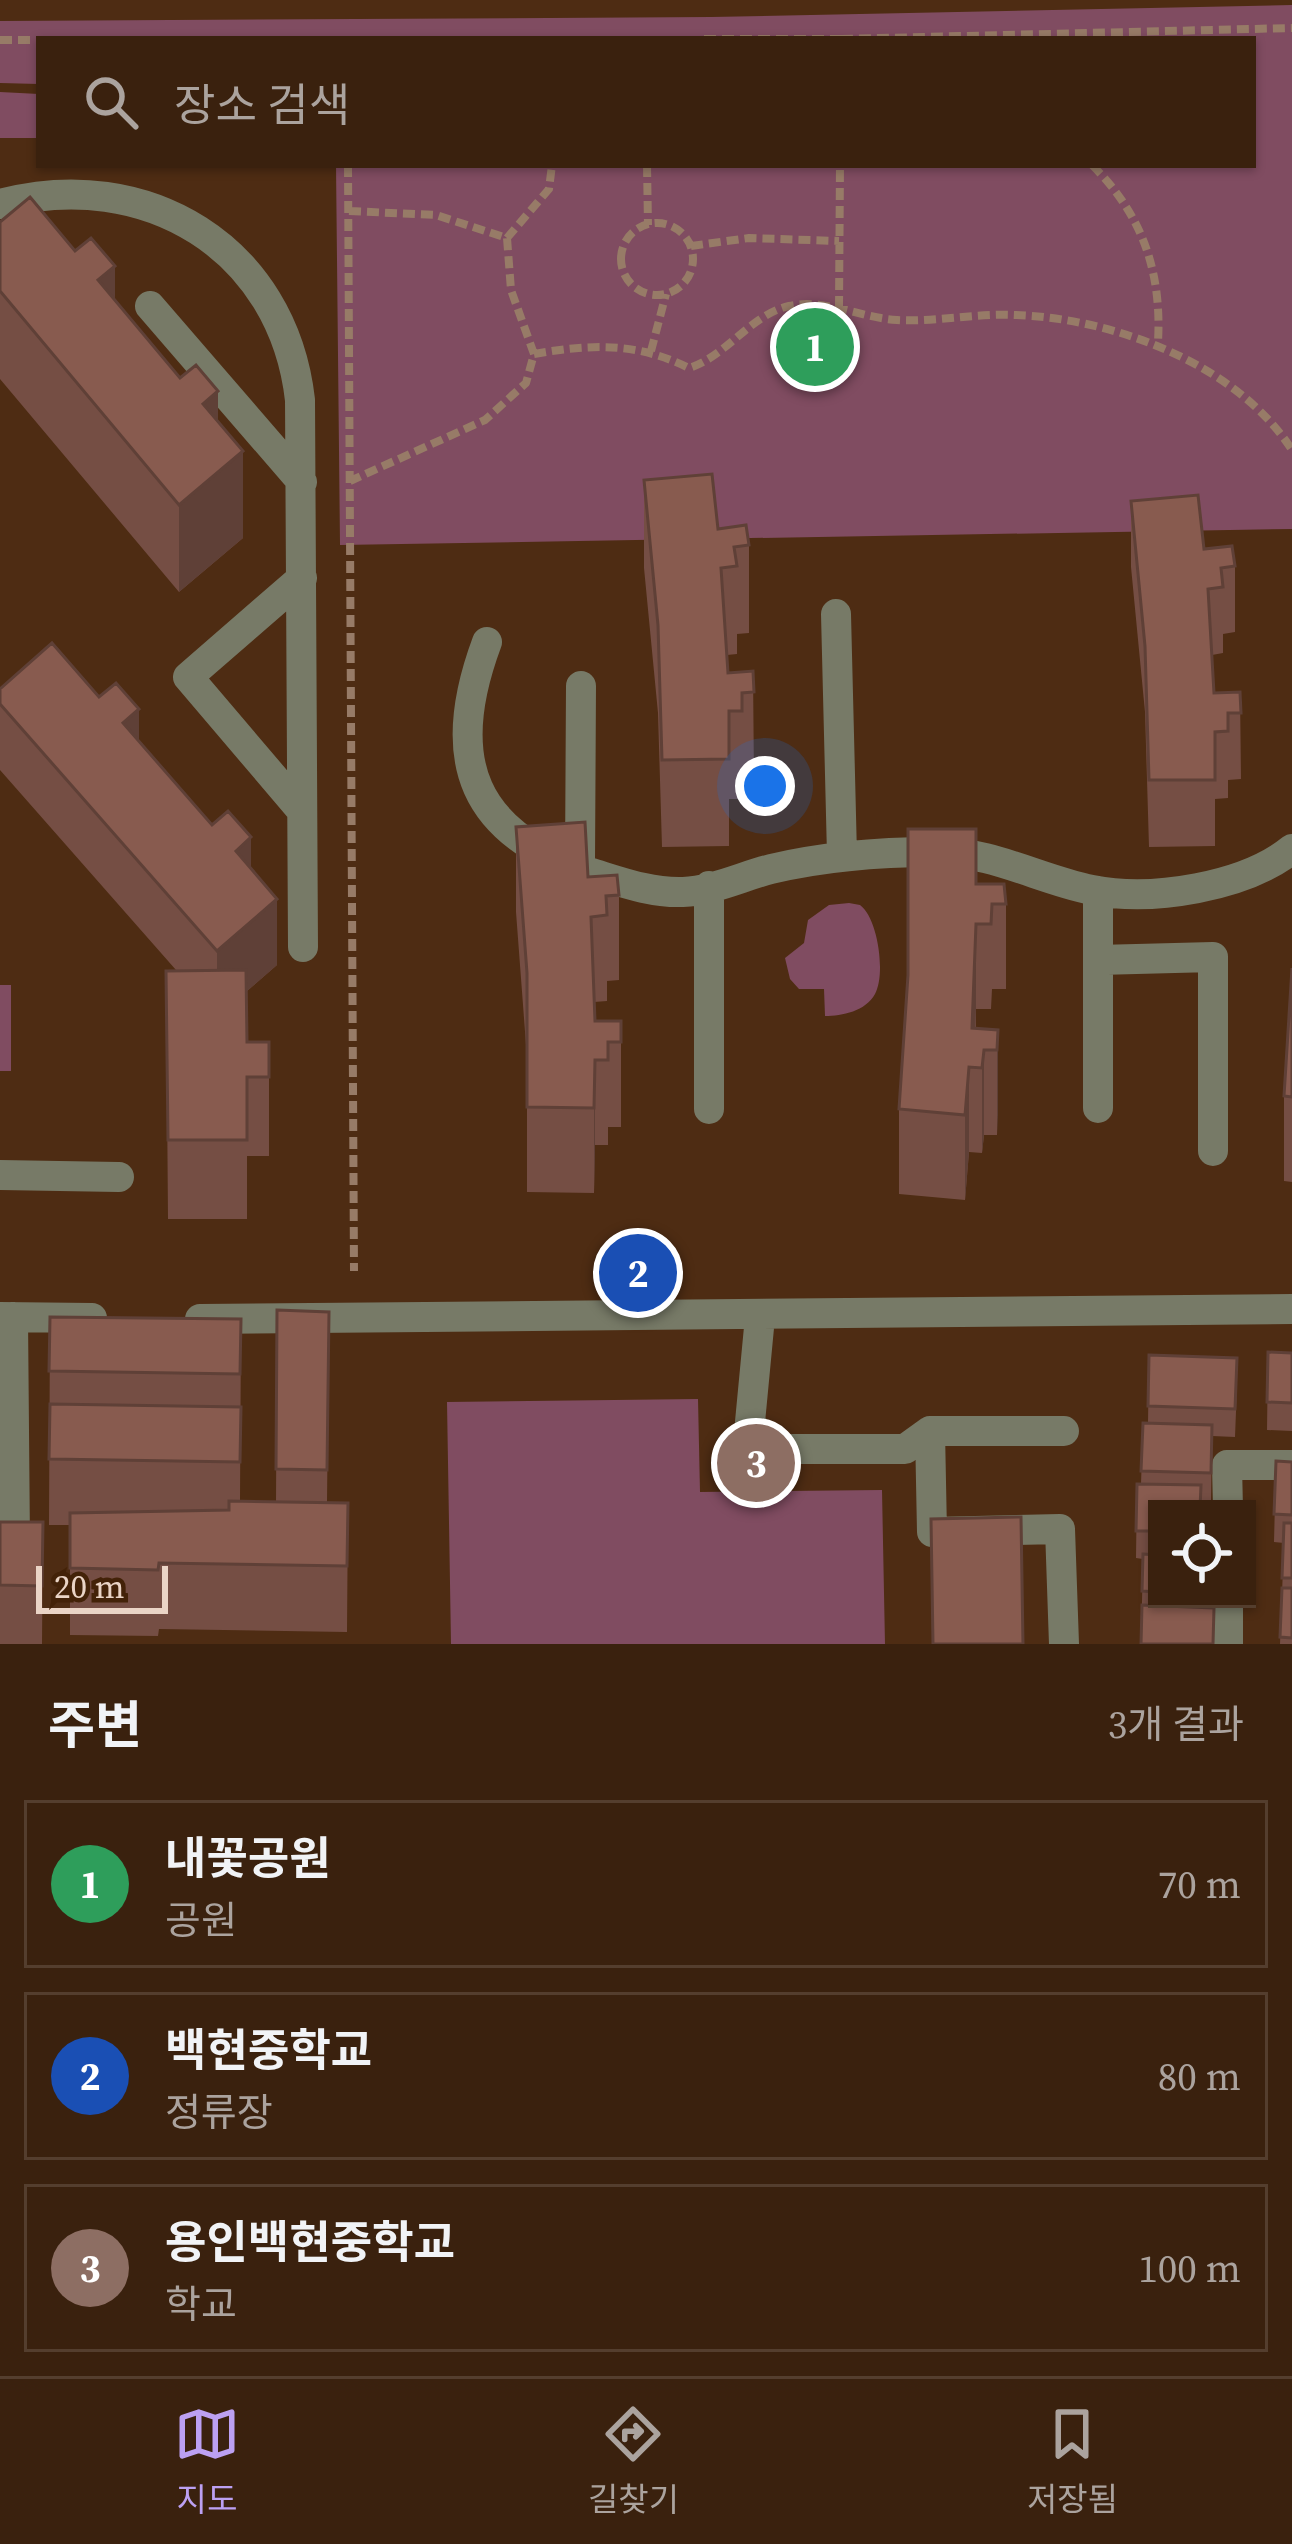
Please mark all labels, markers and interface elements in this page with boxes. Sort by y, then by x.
search box [36,36,1256,168]
icon: search [78,69,144,135]
text: 장소 검색 [174,74,350,136]
pin: 1 [776,302,854,392]
your location [735,756,795,816]
pin: 2 [599,1228,677,1318]
pin: 3 [717,1418,795,1508]
map controls [1148,1500,1256,1608]
button: locate [1148,1500,1256,1608]
scale bar [36,1560,168,1613]
text: 20 m [54,1564,124,1609]
text: 주변 [48,1690,142,1760]
text: 3개 결과 [1108,1698,1244,1751]
text: 내꽃공원 [165,1827,331,1889]
text: 1 [79,1858,101,1911]
text: 70 m [1158,1858,1241,1911]
text: 공원 [165,1894,237,1947]
text: 백현중학교 [165,2019,372,2081]
text: 2 [79,2050,101,2103]
text: 80 m [1158,2050,1241,2103]
text: 정류장 [165,2086,273,2139]
text: 용인백현중학교 [165,2211,455,2273]
text: 3 [79,2242,101,2295]
text: 100 m [1138,2242,1241,2295]
text: 학교 [165,2278,237,2331]
tab: 지도 [174,2401,240,2522]
tab: 길찾기 [588,2401,679,2522]
tab: 저장됨 [1027,2401,1118,2522]

